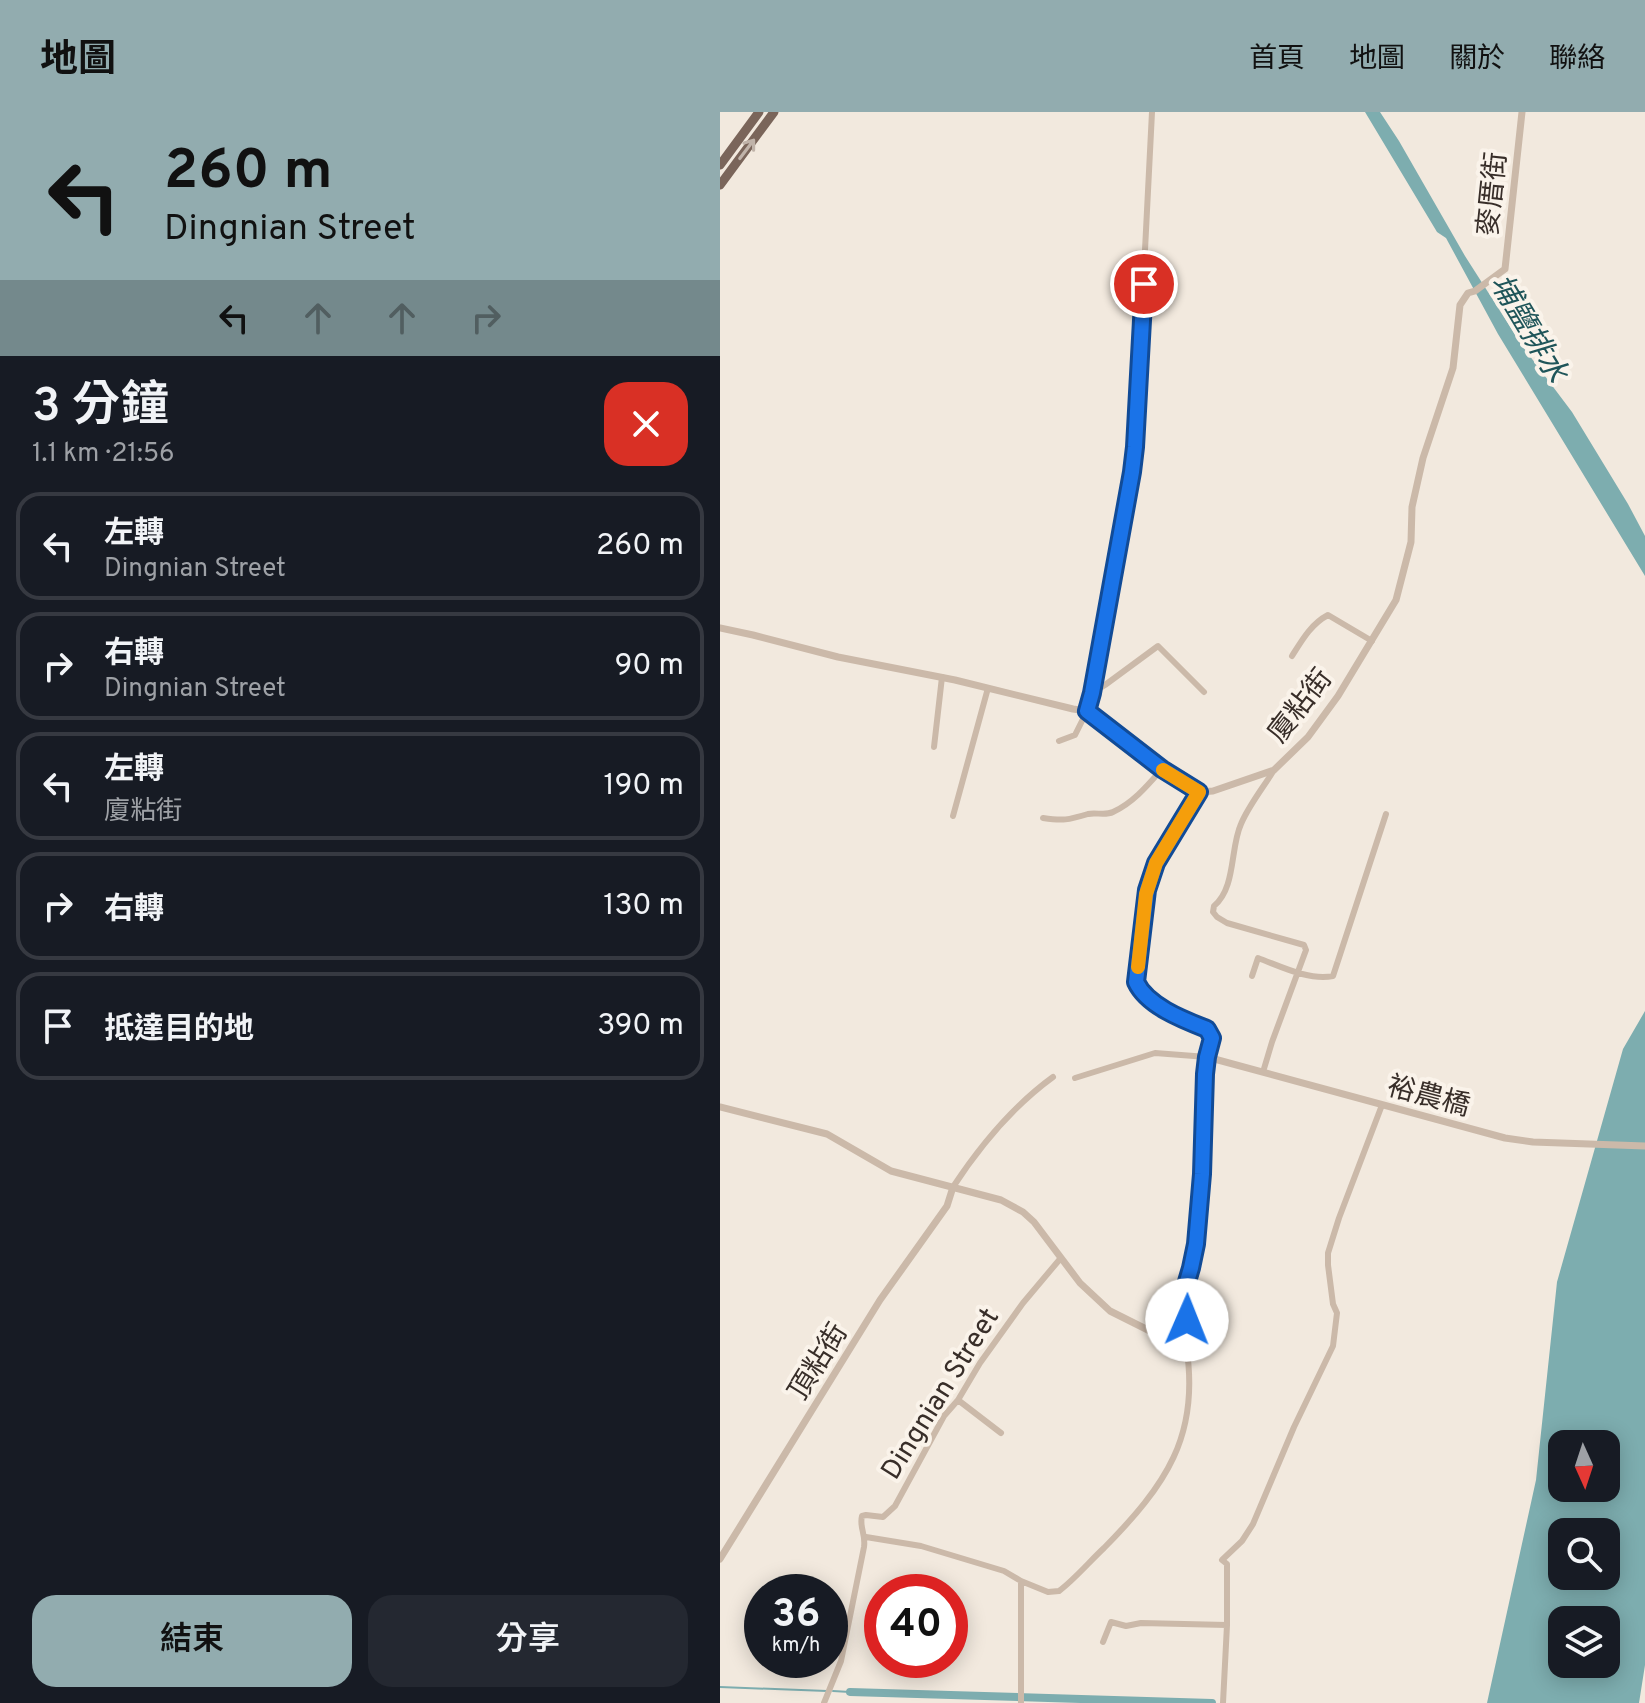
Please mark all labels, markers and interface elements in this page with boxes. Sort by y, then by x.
text: 地圖 [40,37,116,86]
text: 首頁 [1249,42,1305,78]
text: 地圖 [1349,42,1405,78]
text: 關於 [1449,42,1505,78]
text: 聯絡 [1549,42,1605,78]
text: 260 m [164,138,333,208]
one-way arrow [739,138,755,160]
icon: left [32,144,136,248]
street label: 麥厝街 [1472,151,1516,238]
text: Dingnian Street [164,207,416,253]
pin [1110,250,1178,318]
icon: arrive [1122,262,1166,306]
water label: 埔鹽排水 [1480,268,1575,392]
icon: left [212,296,256,340]
icon: ahead [296,296,340,340]
icon: ahead [380,296,424,340]
icon: right [464,296,508,340]
text: 3 分鐘 [32,378,169,438]
button: close [604,382,688,466]
text: 1.1 km · 21:56 [32,438,175,471]
text: 左轉 [104,516,164,553]
icon: left [36,524,80,568]
text: 260 m [596,528,684,565]
text: Dingnian Street [104,553,286,586]
text: 右轉 [104,636,164,673]
icon: right [36,644,80,688]
text: 90 m [615,648,684,685]
street label: 廈粘街 [1261,663,1341,751]
text: Dingnian Street [104,673,286,706]
text: 左轉 [104,752,164,789]
icon: left [36,764,80,808]
text: 190 m [603,768,684,805]
text: 廈粘街 [104,796,182,829]
icon: right [36,884,80,928]
text: 130 m [603,888,684,925]
text: 右轉 [104,892,164,929]
icon: arrive [36,1004,80,1048]
text: 390 m [597,1008,684,1045]
text: 抵達目的地 [104,1012,254,1049]
street label: 裕農橋 [1383,1070,1473,1126]
position arrow [1145,1278,1229,1362]
street label: Dingnian Street [874,1302,1009,1487]
street label: 頂粘街 [782,1317,857,1408]
north arrow [1548,1430,1620,1502]
map controls [1548,1430,1620,1678]
button: search [1548,1518,1620,1590]
speed limit sign: 40 [864,1574,968,1678]
text: 36 [772,1591,820,1641]
button: 結束 [32,1595,352,1687]
button: 分享 [368,1595,688,1687]
button: layers [1548,1606,1620,1678]
text: km/h [772,1633,820,1659]

